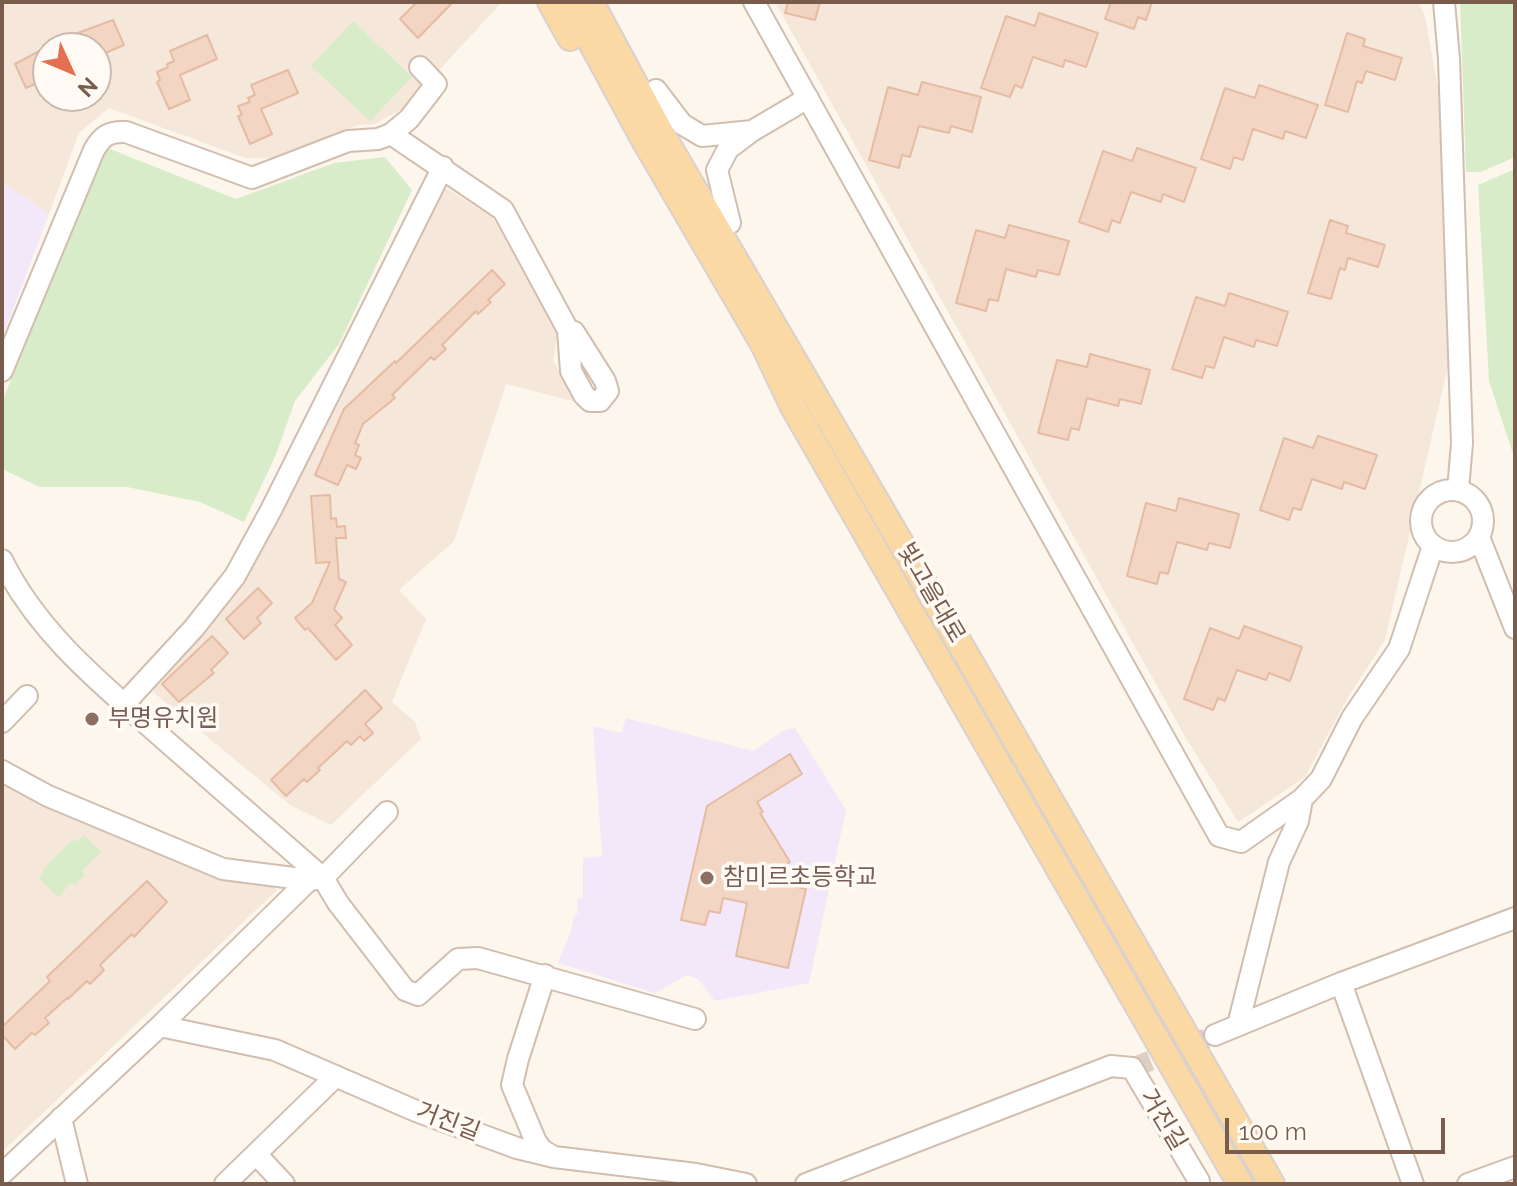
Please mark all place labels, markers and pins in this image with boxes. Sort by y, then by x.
place label: 부명유치원 [108,705,218,733]
marker: 부명유치원 [83,710,101,728]
place label: 참미르초등학교 [723,864,878,892]
marker: 참미르초등학교 [698,869,716,887]

